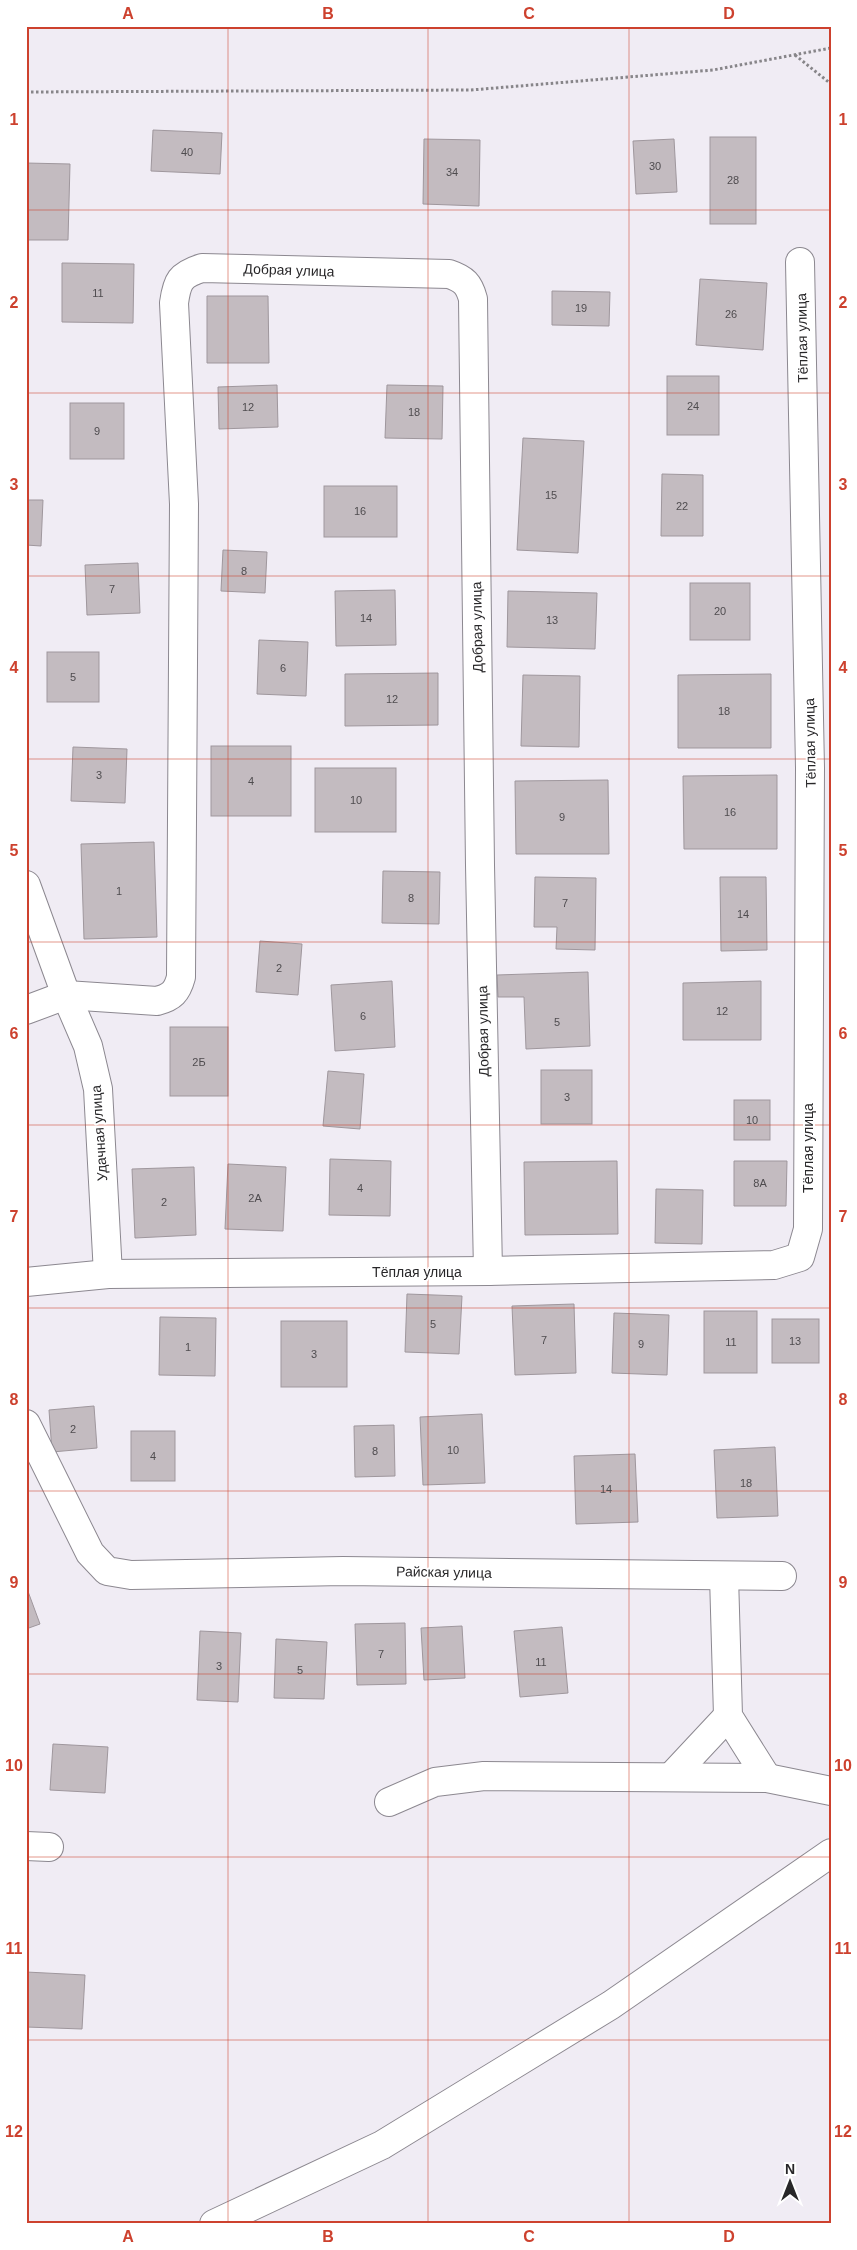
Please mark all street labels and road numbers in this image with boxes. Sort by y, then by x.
street label: Добрая улица [243,260,335,280]
street label: Тёплая улица [793,293,811,383]
street label: Добрая улица [468,581,486,673]
street label: Тёплая улица [801,698,819,788]
street label: Добрая улица [474,985,492,1077]
street label: Удачная улица [88,1084,110,1182]
street label: Тёплая улица [800,1103,816,1193]
street label: Тёплая улица [372,1264,462,1280]
street label: Райская улица [396,1563,492,1581]

